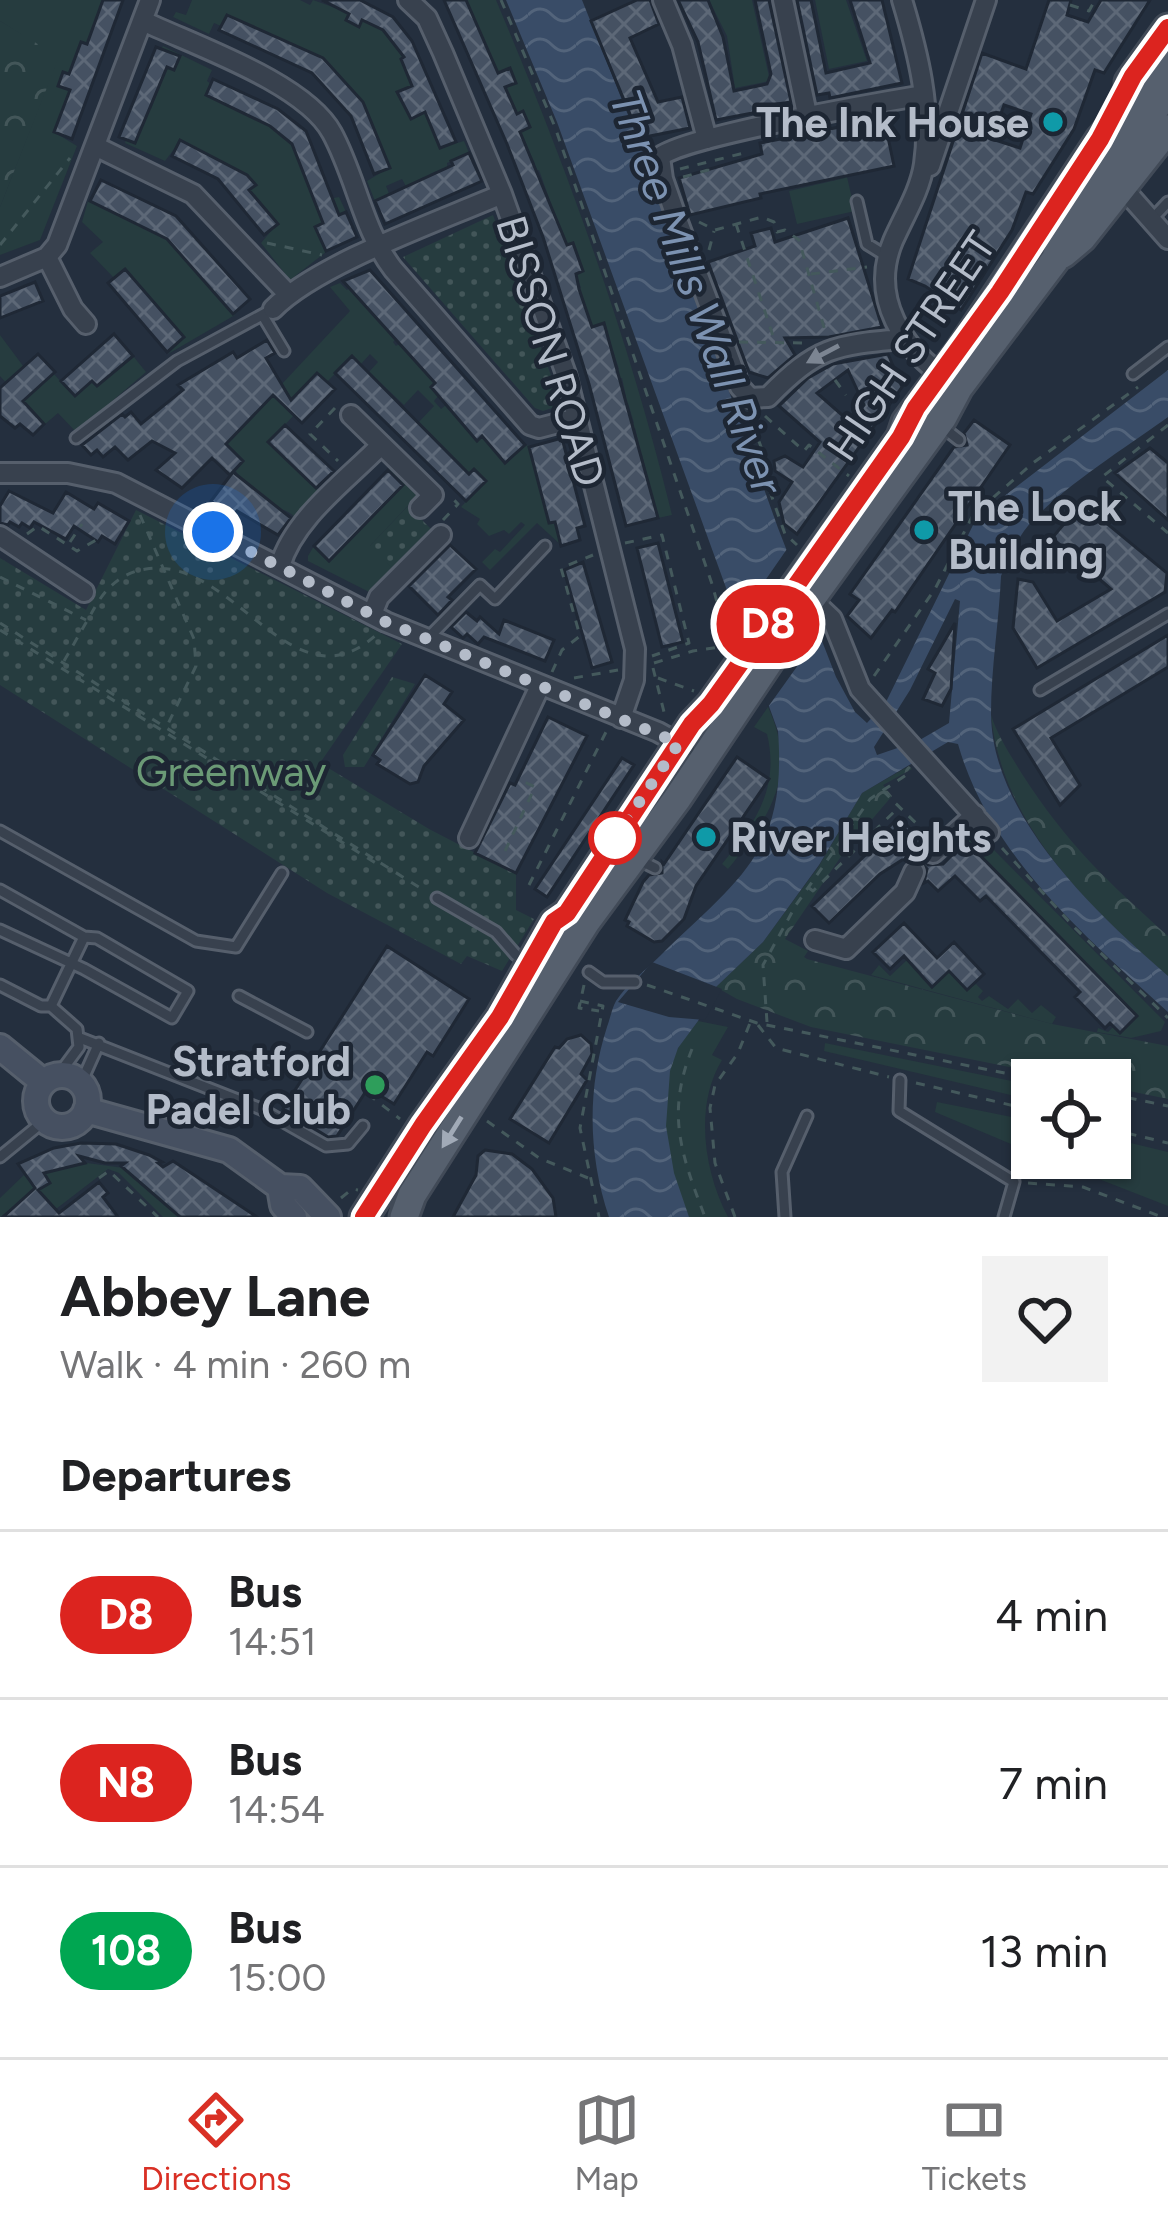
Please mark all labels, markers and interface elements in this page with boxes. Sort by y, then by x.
water label: Three Mills Wall River [599,82,796,503]
place label: The Ink House [756,97,1029,148]
marker: The Ink House [1040,109,1066,135]
street label: BISSON ROAD [485,210,616,493]
street label: HIGH STREET [816,222,1007,470]
one-way arrow [806,343,841,364]
place label: The Lock Building [948,481,1123,580]
your location [183,502,243,562]
marker: The Lock Building [911,517,937,543]
line badge: D8 [714,585,822,663]
text: D8 [740,598,796,649]
park label: Greenway [136,746,326,797]
place label: River Heights [730,812,991,863]
unlabelled marker [590,813,640,863]
marker: River Heights [693,824,719,850]
place label: Stratford Padel Club [145,1036,351,1135]
map controls [1011,1059,1131,1179]
button: locate [1011,1059,1131,1179]
marker: Stratford Padel Club [362,1072,388,1098]
one-way arrow [442,1115,463,1149]
button: heart [982,1256,1108,1382]
text: Abbey Lane [60,1262,370,1330]
text: Walk · 4 min · 260 m [60,1341,411,1388]
text: Departures [60,1448,291,1502]
text: Bus [228,1564,302,1618]
text: 4 min [995,1588,1108,1642]
text: D8 [98,1589,154,1640]
text: 14:51 [228,1618,317,1665]
text: Bus [228,1732,302,1786]
text: 7 min [999,1756,1108,1810]
text: N8 [97,1757,155,1808]
text: 14:54 [228,1786,325,1833]
text: Bus [228,1900,302,1954]
text: 13 min [980,1924,1108,1978]
text: 108 [91,1925,161,1976]
text: 15:00 [228,1954,326,2001]
tab: Directions [141,2087,292,2198]
tab: Map [574,2087,640,2198]
tab: Tickets [922,2087,1027,2198]

